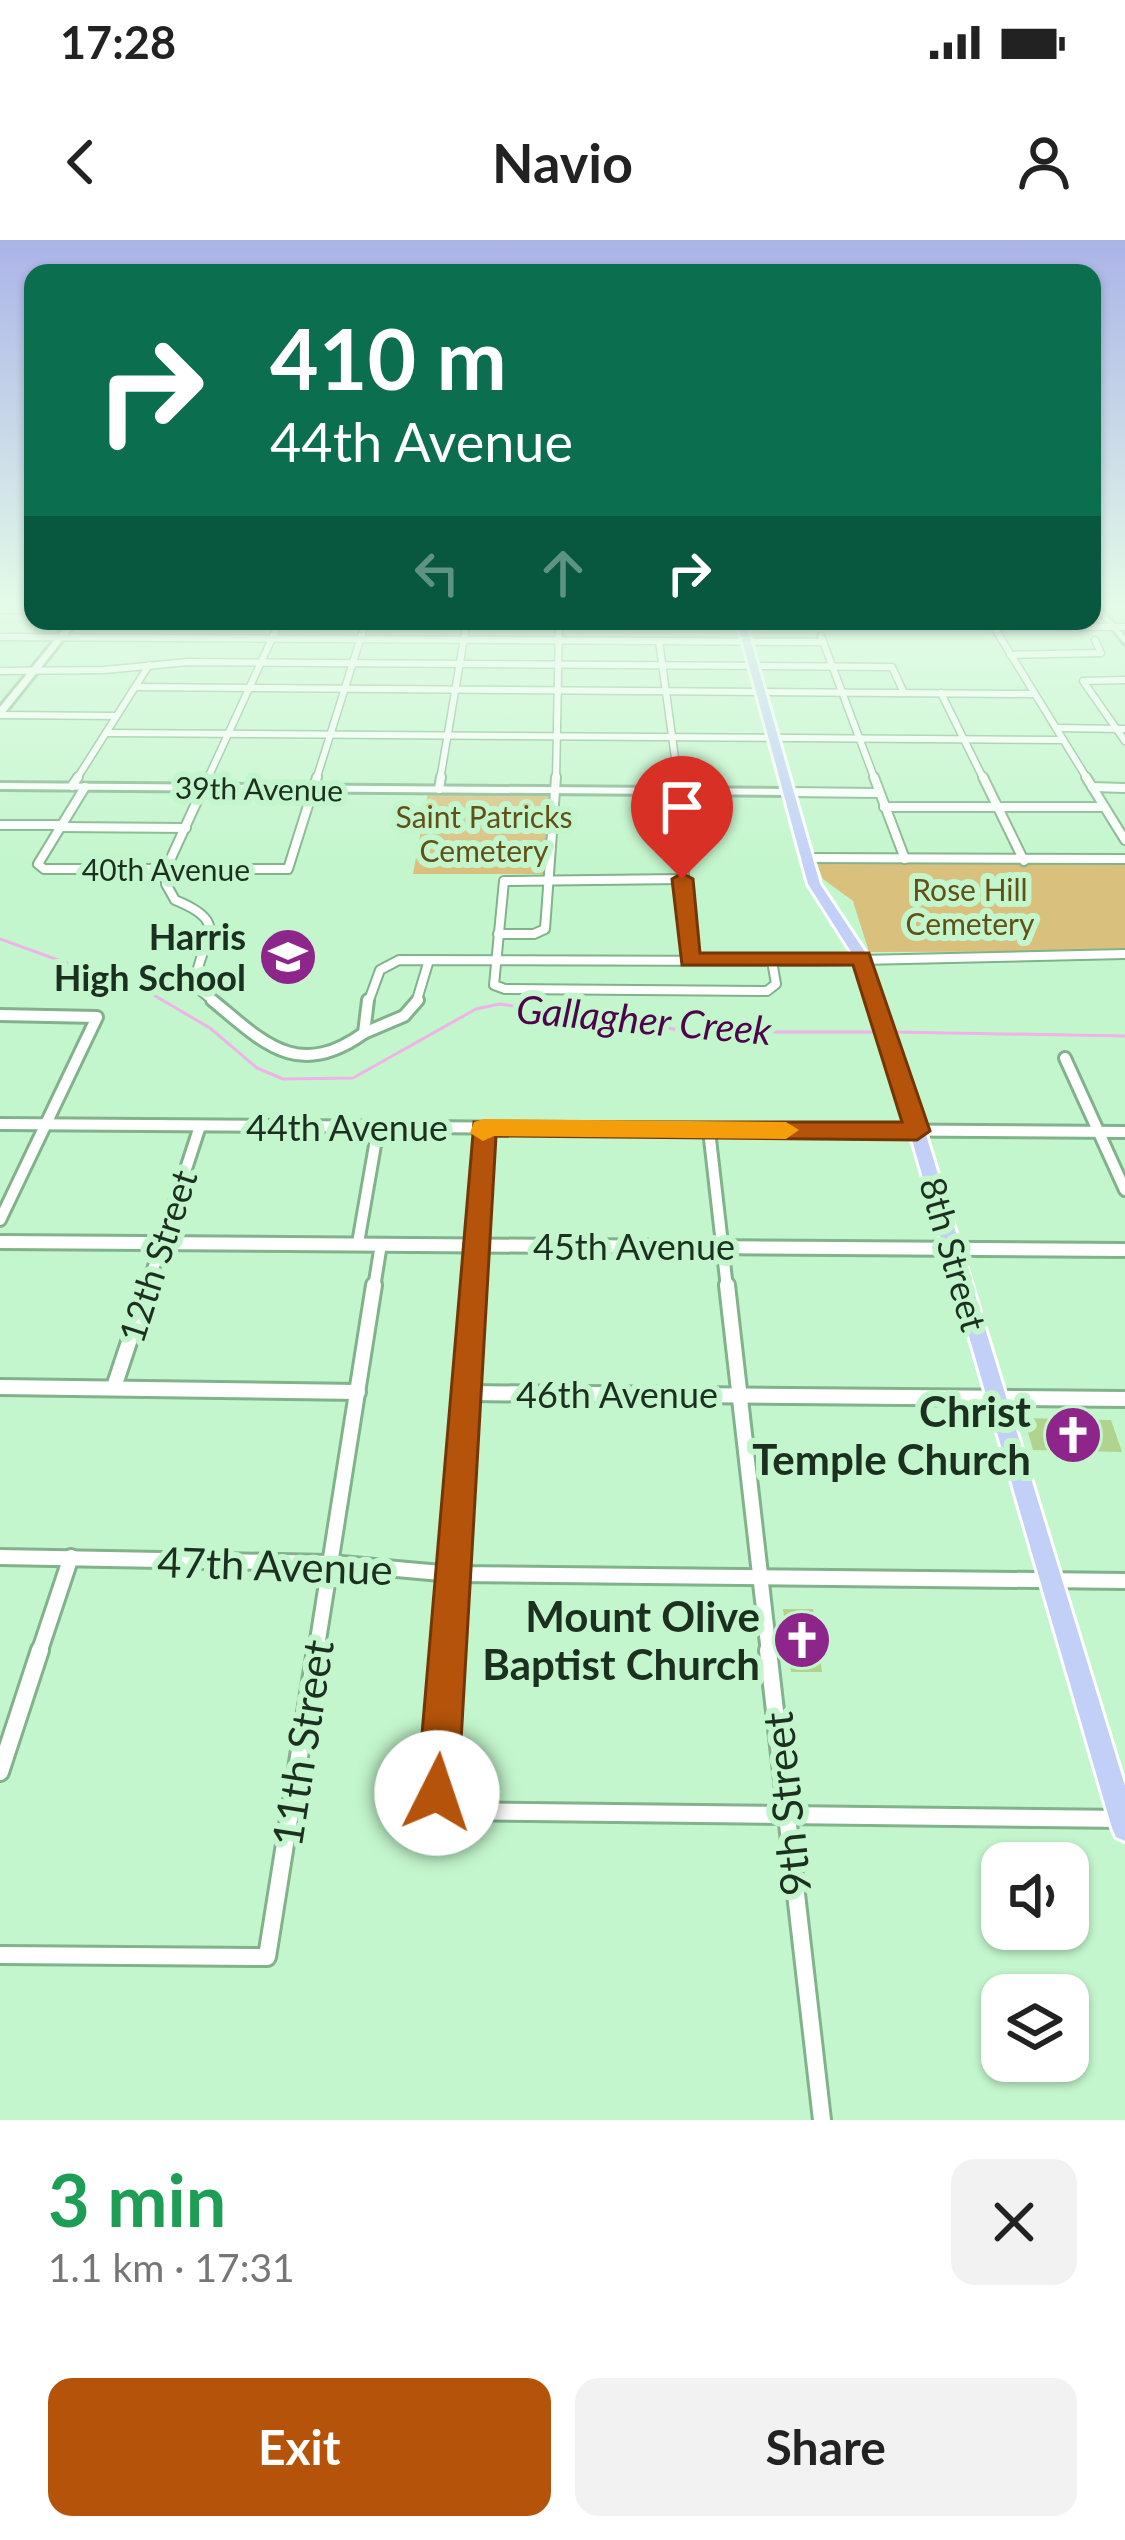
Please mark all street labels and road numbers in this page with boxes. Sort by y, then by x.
street label: 39th Avenue [175,769,343,807]
street label: 40th Avenue [82,851,250,887]
street label: 44th Avenue [246,1105,448,1149]
street label: 12th Street [108,1164,206,1348]
street label: 8th Street [911,1172,997,1336]
street label: 45th Avenue [533,1224,735,1268]
street label: 46th Avenue [516,1372,718,1416]
street label: 47th Avenue [156,1536,394,1594]
street label: 11th Street [261,1636,343,1850]
street label: 9th Street [752,1710,820,1898]

